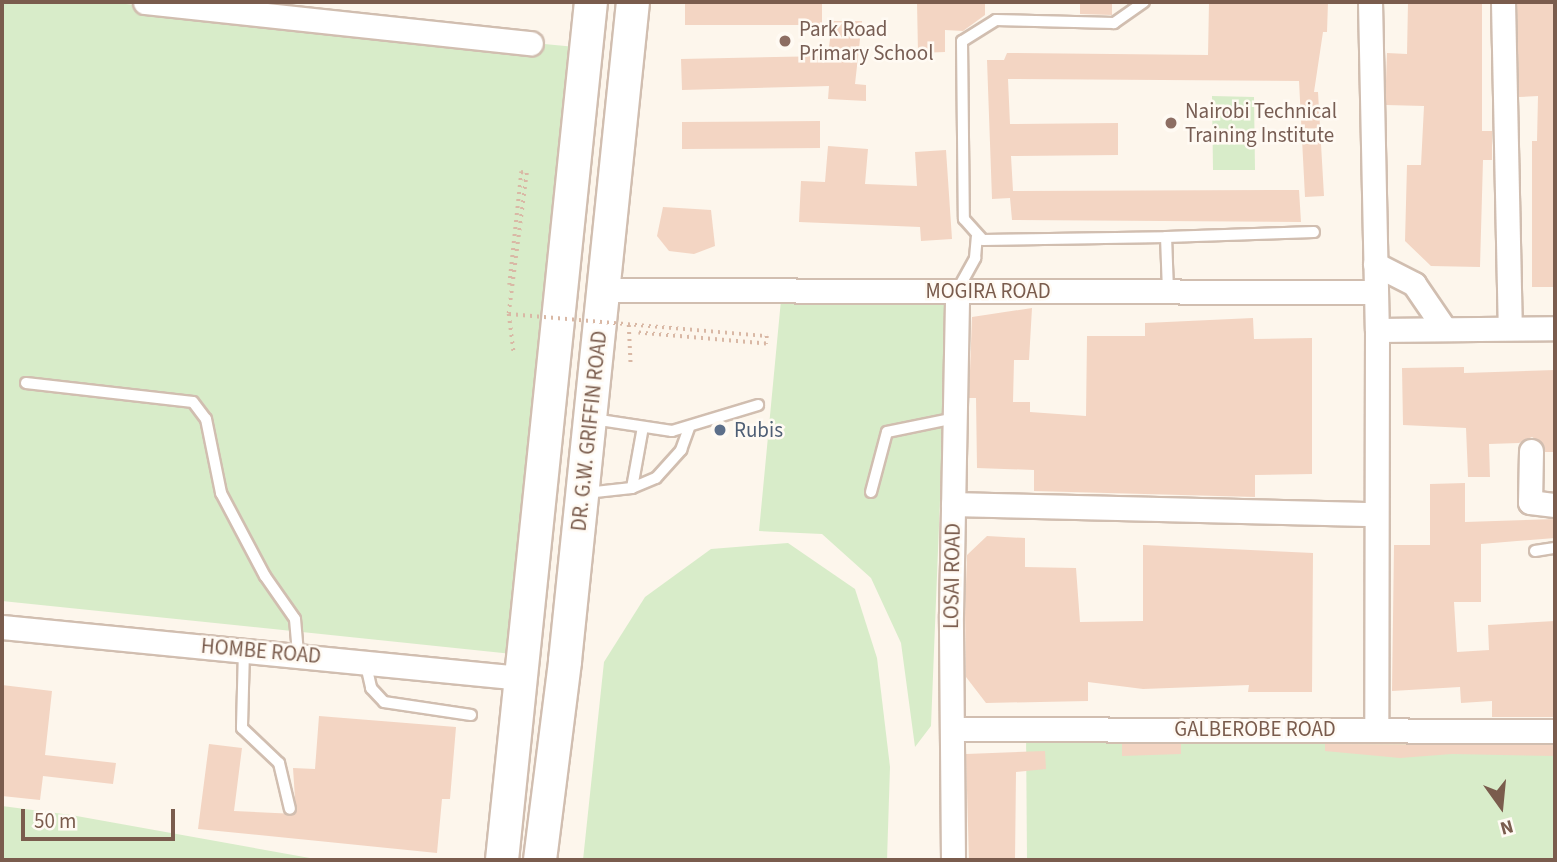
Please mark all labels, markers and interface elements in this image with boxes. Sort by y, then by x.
place label: Park Road Primary School [799,16,933,66]
marker: Park Road Primary School [777,33,793,49]
place label: Nairobi Technical Training Institute [1185,98,1337,148]
marker: Nairobi Technical Training Institute [1163,115,1179,131]
street label: MOGIRA ROAD [925,278,1051,304]
street label: DR. G.W. GRIFFIN ROAD [566,329,612,533]
place label: Rubis [734,417,783,443]
marker: Rubis [712,422,728,438]
street label: LOSAI ROAD [938,523,966,629]
street label: HOMBE ROAD [200,633,322,669]
street label: GALBEROBE ROAD [1174,716,1336,742]
north arrow [1466,771,1536,841]
scale bar [24,796,178,840]
text: 50 m [34,806,76,836]
text: N [1497,812,1516,841]

